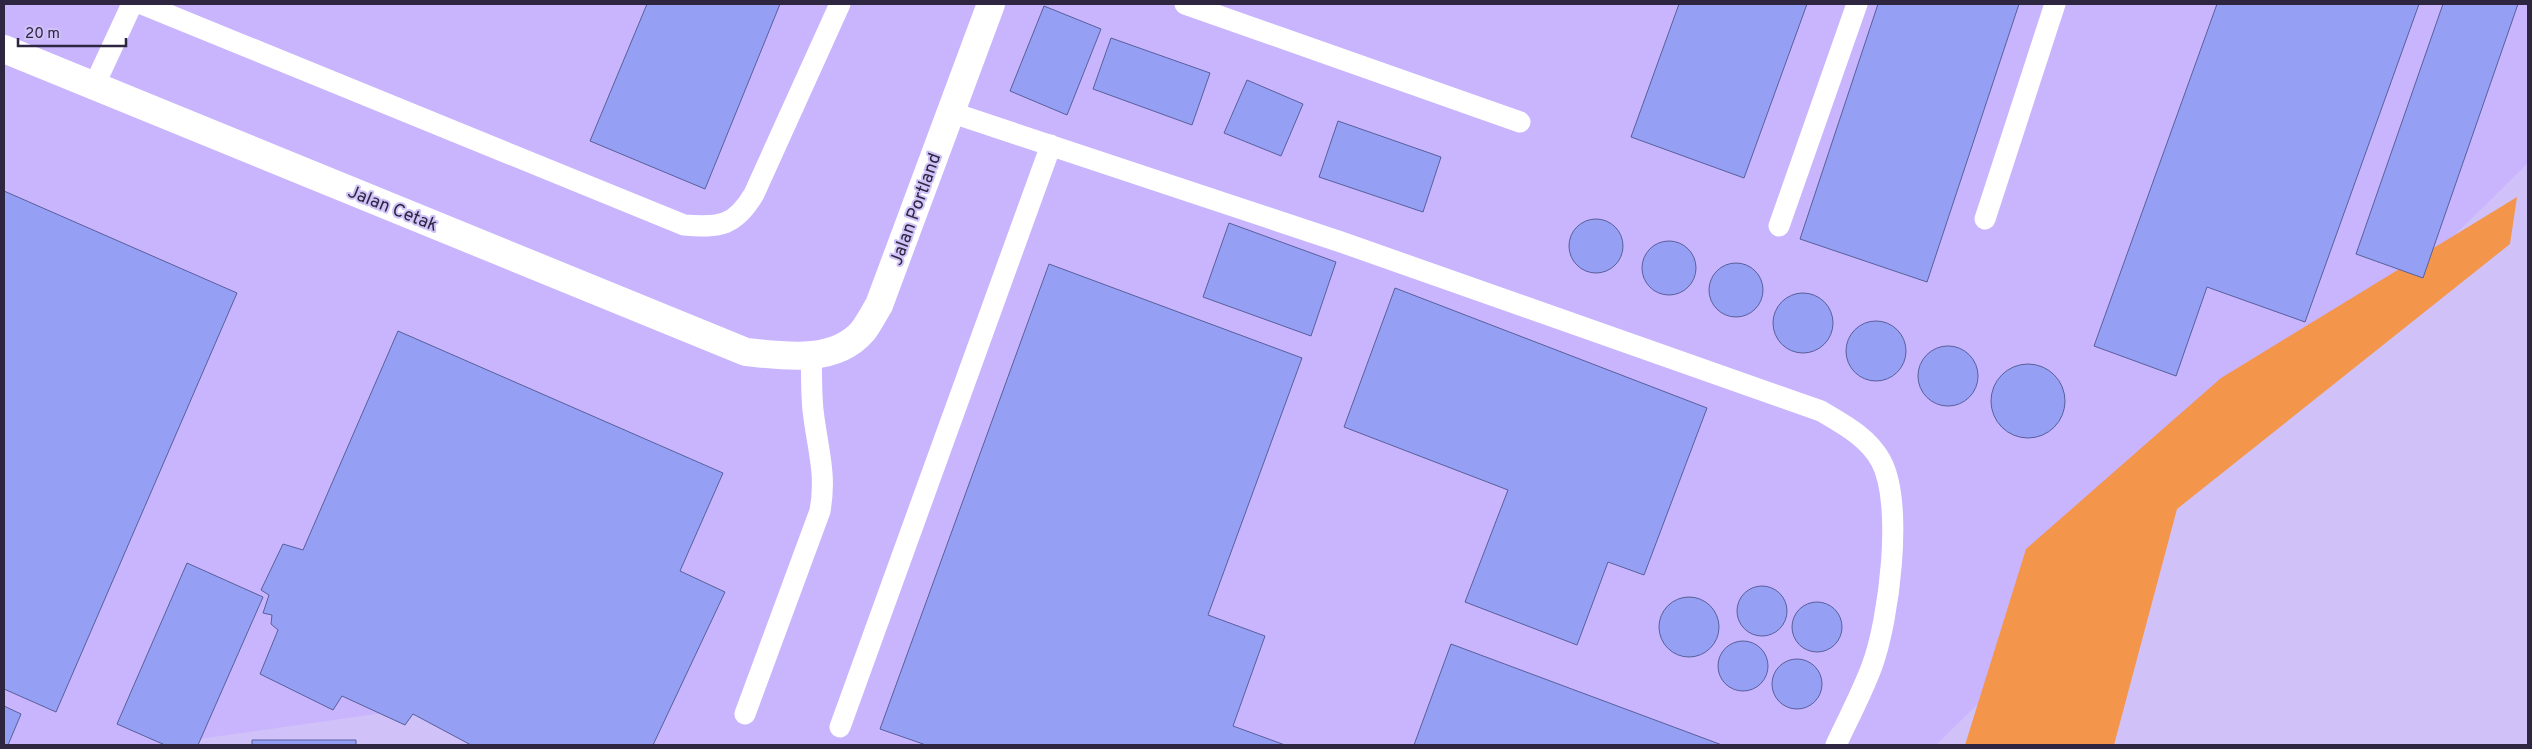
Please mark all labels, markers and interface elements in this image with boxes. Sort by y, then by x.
scale bar [18,15,125,47]
text: 20 m [25,25,60,44]
street label: Jalan Portland [885,150,947,269]
street label: Jalan Cetak [344,181,441,238]

